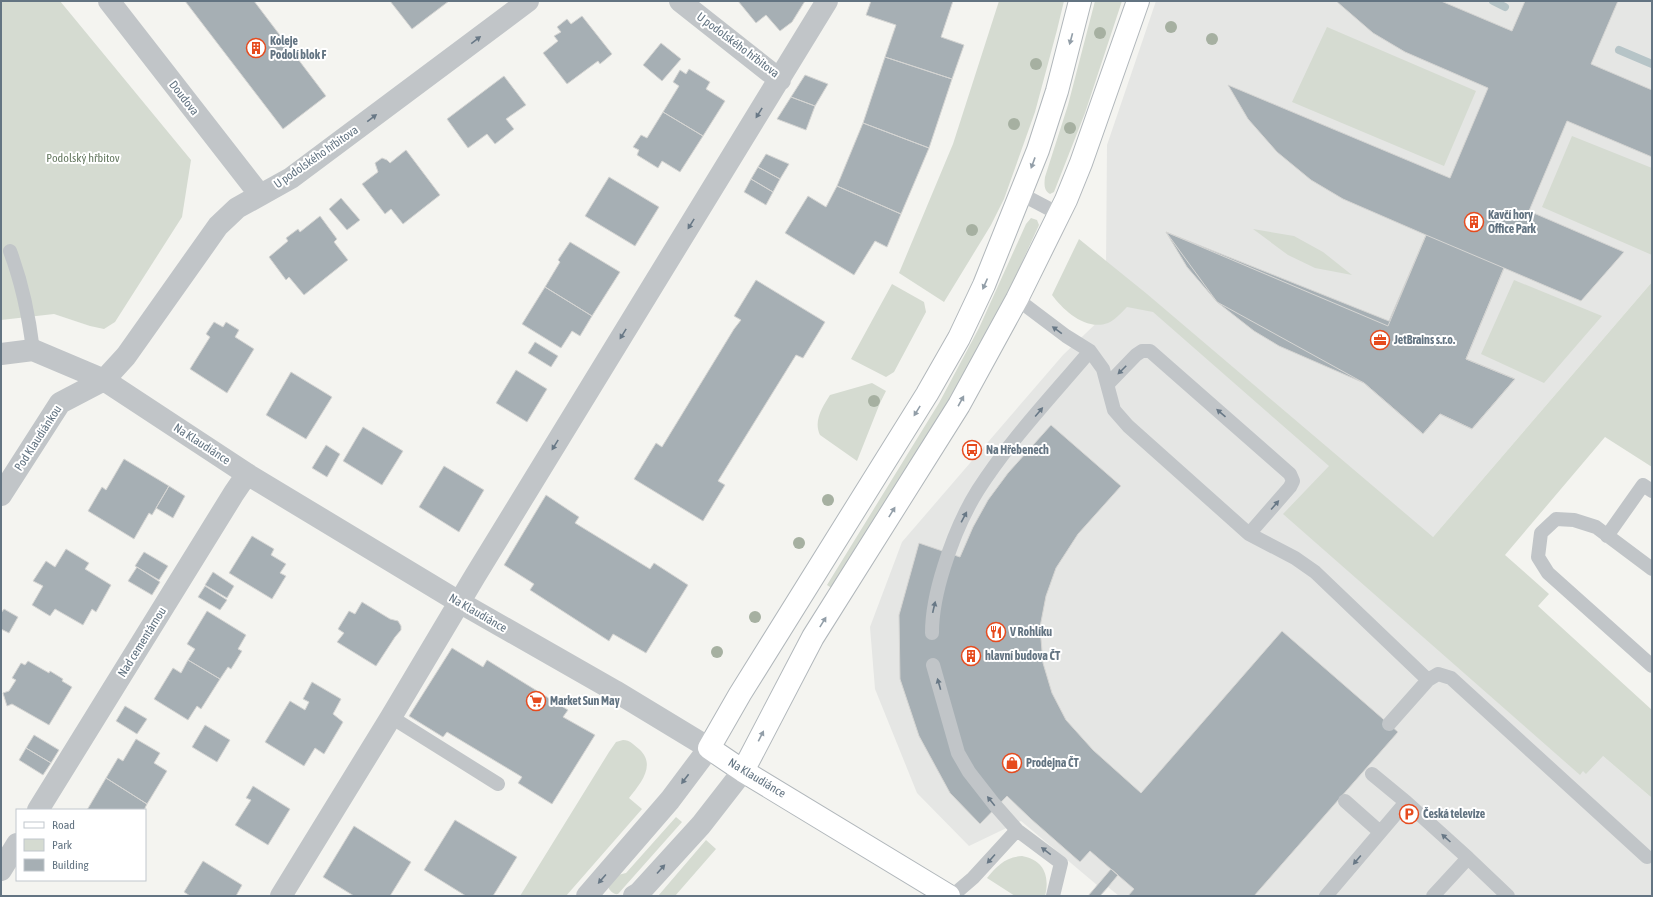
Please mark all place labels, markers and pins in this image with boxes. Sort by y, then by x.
place label: Koleje Podolí blok F [270,34,327,62]
building icon: Koleje Podolí blok F [245,37,267,59]
place label: Kavčí hory Office Park [1488,208,1537,236]
building icon: Kavčí hory Office Park [1463,211,1485,233]
office icon: JetBrains s.r.o. [1369,329,1391,351]
place label: JetBrains s.r.o. [1393,333,1455,347]
bus stop icon: Na Hřebenech [961,439,983,461]
place label: Na Hřebenech [986,443,1049,457]
restaurant icon: V Rohlíku [985,621,1007,643]
place label: V Rohlíku [1009,625,1052,639]
building icon: hlavní budova ČT [960,645,982,667]
place label: hlavní budova ČT [985,649,1061,663]
supermarket icon: Market Sun May [525,690,547,712]
place label: Market Sun May [550,694,620,708]
shop icon: Prodejna ČT [1001,752,1023,774]
place label: Prodejna ČT [1026,756,1079,770]
parking icon: Česká televize [1398,803,1420,825]
place label: Česká televize [1423,807,1486,821]

